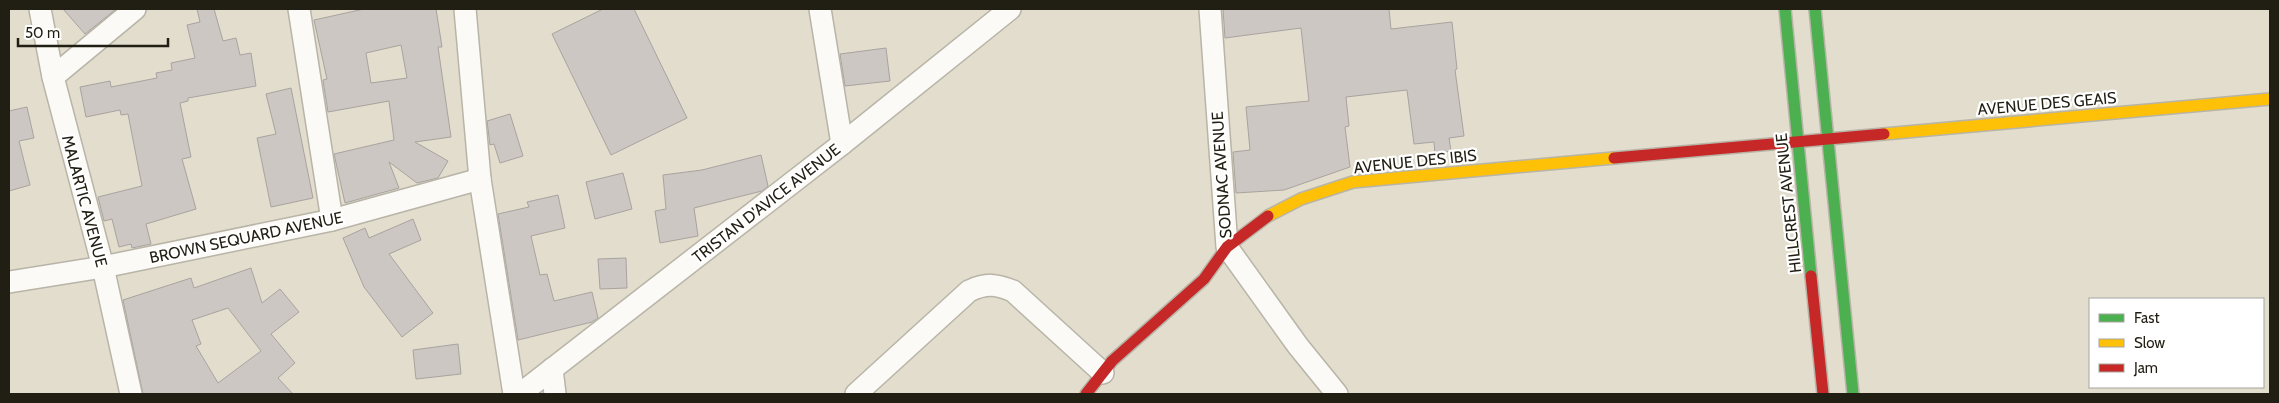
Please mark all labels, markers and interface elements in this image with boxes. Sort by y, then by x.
scale bar [18,15,168,47]
text: 50 m [25,24,60,42]
street label: AVENUE DES GEAIS [1977,88,2117,119]
street label: SODNAC AVENUE [1208,111,1235,239]
street label: HILLCREST AVENUE [1772,132,1805,274]
street label: MALARTIC AVENUE [58,133,111,269]
street label: TRISTAN D'AVICE AVENUE [689,140,844,267]
street label: AVENUE DES IBIS [1353,146,1477,177]
street label: BROWN SEQUARD AVENUE [148,208,345,267]
legend [2089,298,2264,388]
text: Fast [2134,309,2159,327]
text: Slow [2134,334,2165,352]
text: Jam [2133,359,2158,377]

